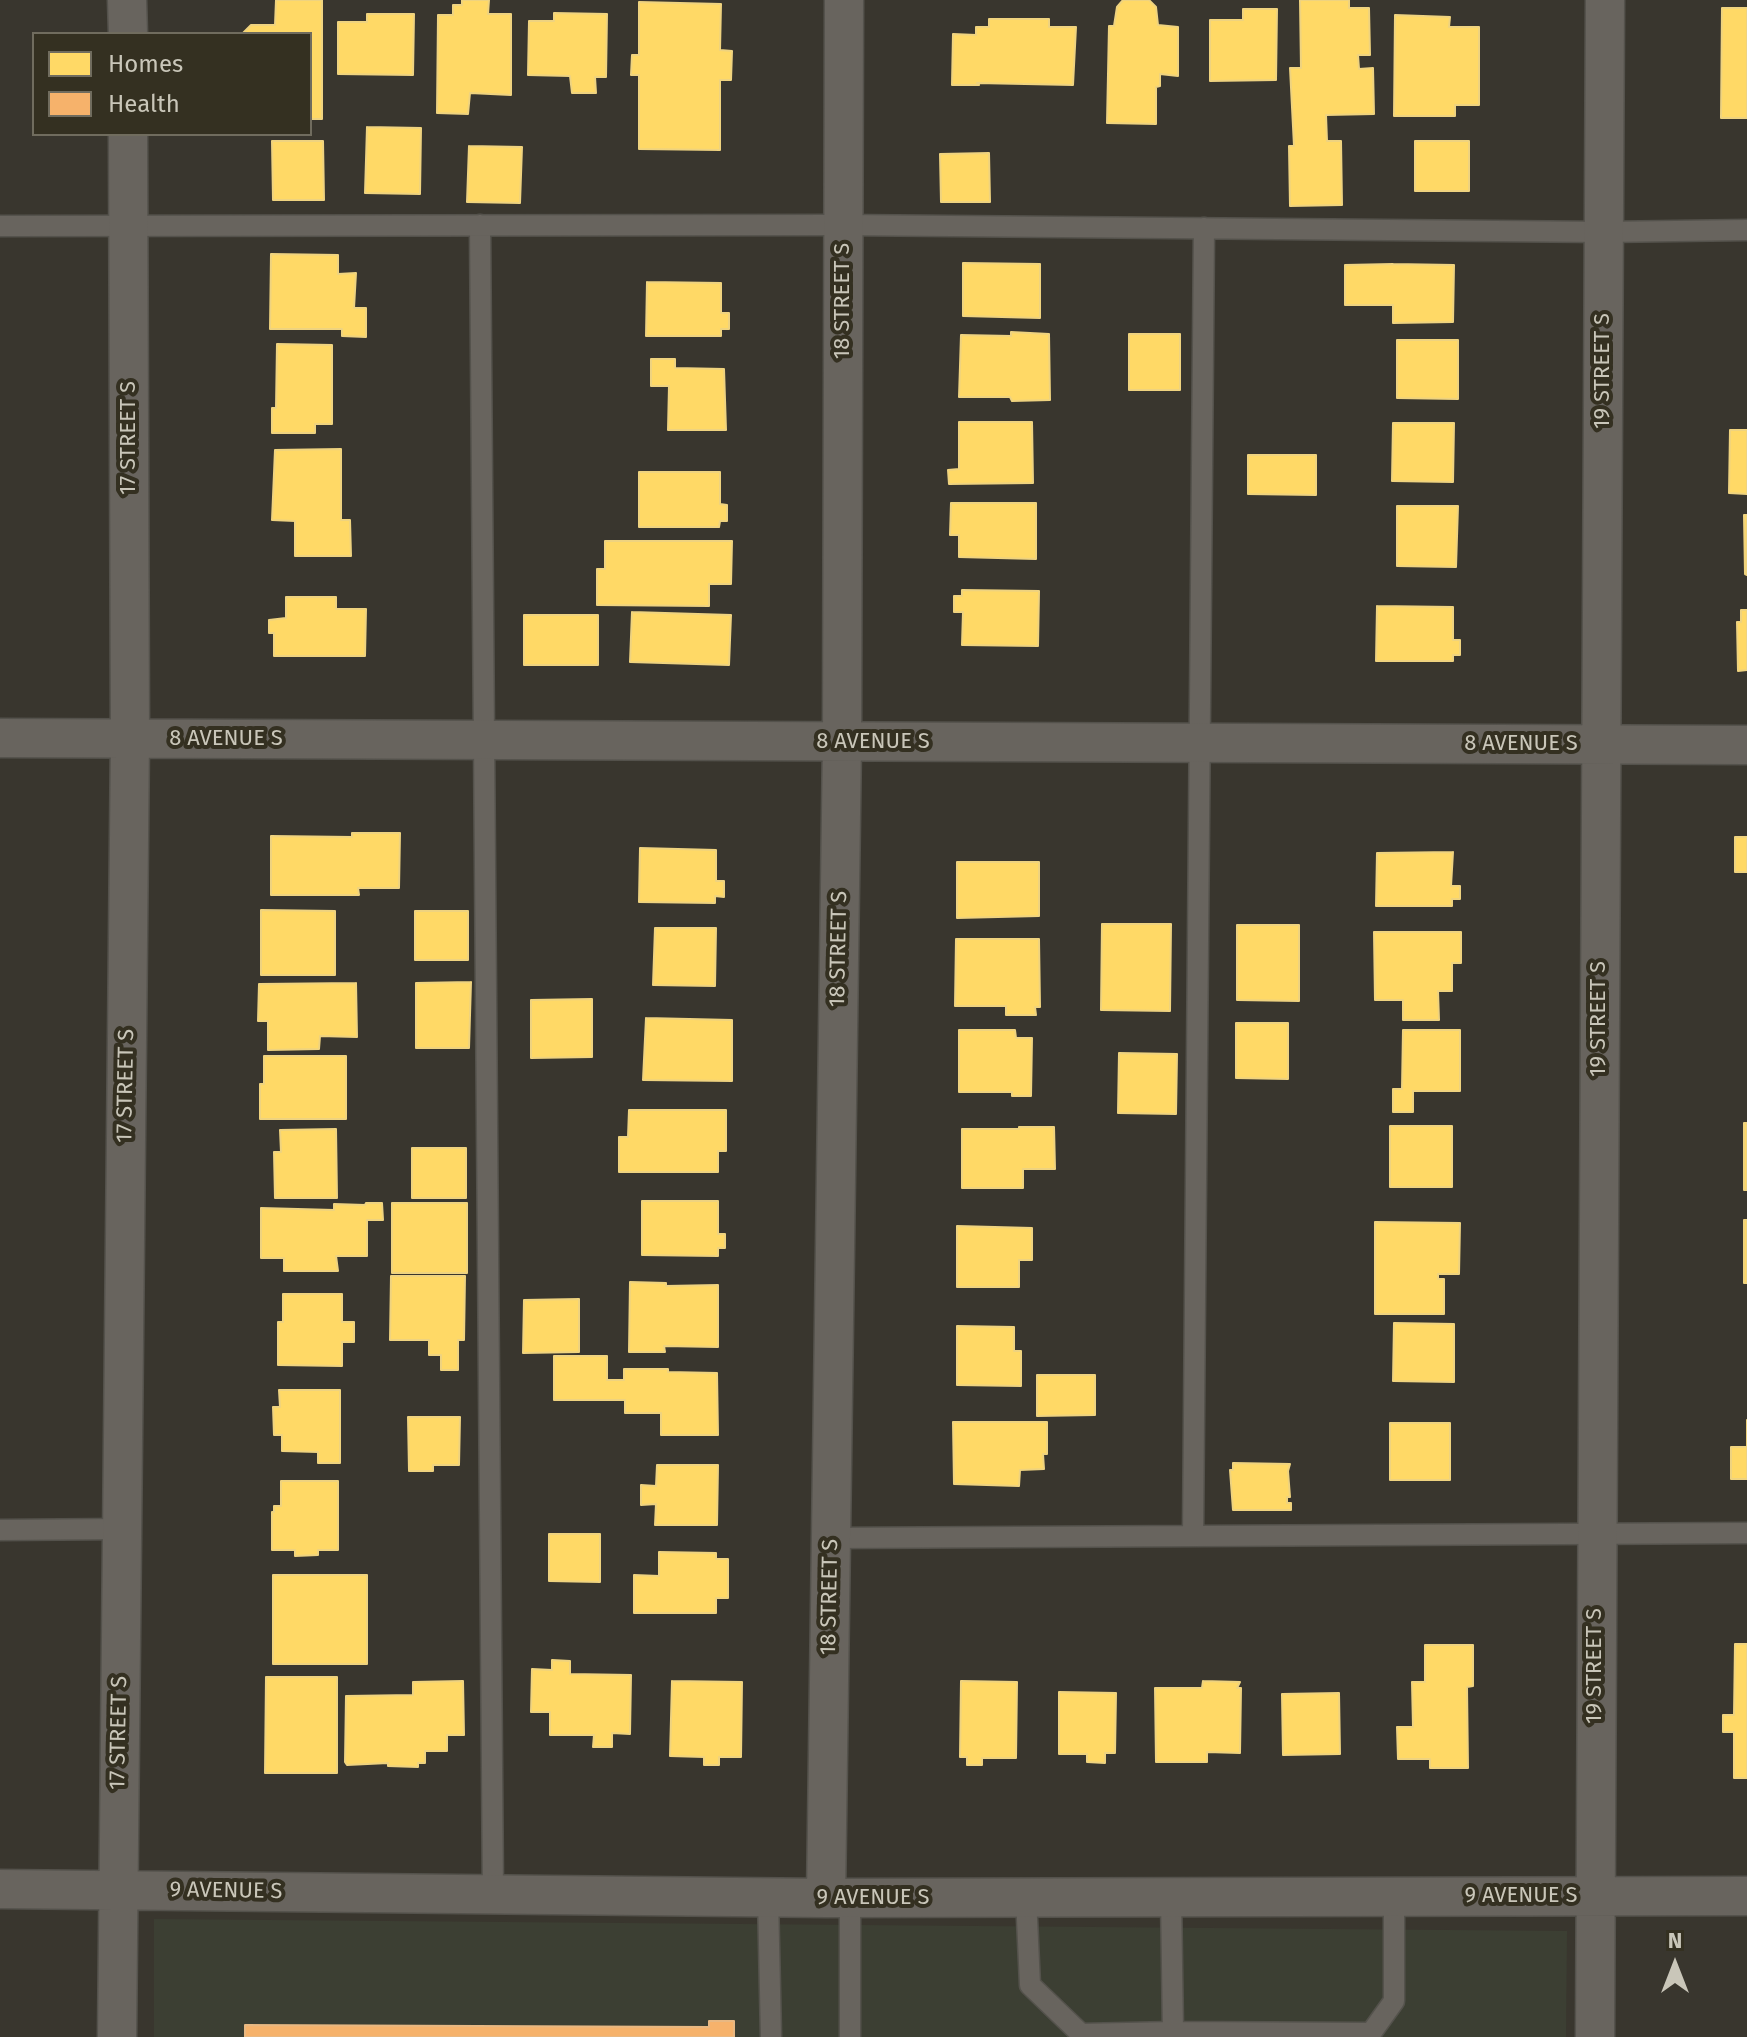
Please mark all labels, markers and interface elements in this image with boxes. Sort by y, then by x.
legend [32,32,312,136]
text: Homes [108,50,183,78]
text: Health [108,90,180,118]
street label: 18 STREET S [830,243,856,359]
street label: 19 STREET S [1590,313,1616,429]
street label: 17 STREET S [116,381,142,495]
street label: 8 AVENUE S [169,726,283,752]
street label: 8 AVENUE S [816,729,930,755]
street label: 8 AVENUE S [1464,731,1578,757]
street label: 18 STREET S [825,891,853,1007]
street label: 19 STREET S [1586,961,1612,1077]
street label: 17 STREET S [112,1029,140,1143]
street label: 18 STREET S [816,1539,844,1655]
street label: 19 STREET S [1582,1608,1608,1724]
street label: 17 STREET S [105,1676,133,1790]
street label: 9 AVENUE S [169,1877,283,1905]
street label: 9 AVENUE S [1465,1883,1577,1909]
street label: 9 AVENUE S [817,1885,929,1911]
north arrow [1635,1925,1715,2005]
text: N [1668,1927,1682,1954]

